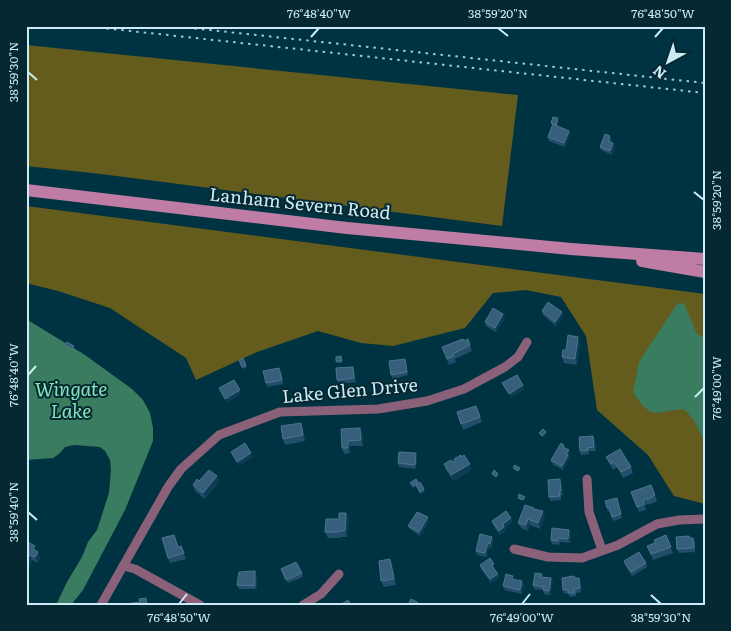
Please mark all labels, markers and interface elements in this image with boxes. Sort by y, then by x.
text: 76°48'40"W [287,4,351,22]
text: 38°59'20"N [468,4,528,22]
text: 76°48'50"W [631,4,695,22]
north arrow [644,38,694,88]
text: 38°59'30"N [4,42,22,102]
text: N [648,61,670,84]
text: 38°59'20"N [707,170,725,230]
street label: Lanham Severn Road [208,180,392,225]
text: 76°48'40"W [4,343,22,407]
text: 76°49'00"W [707,356,725,420]
street label: Lake Glen Drive [281,370,419,409]
water label: Wingate Lake [35,374,107,424]
text: 38°59'40"N [4,482,22,542]
text: 76°48'50"W [147,608,211,626]
text: 76°49'00"W [490,608,554,626]
text: 38°59'30"N [631,608,691,626]

